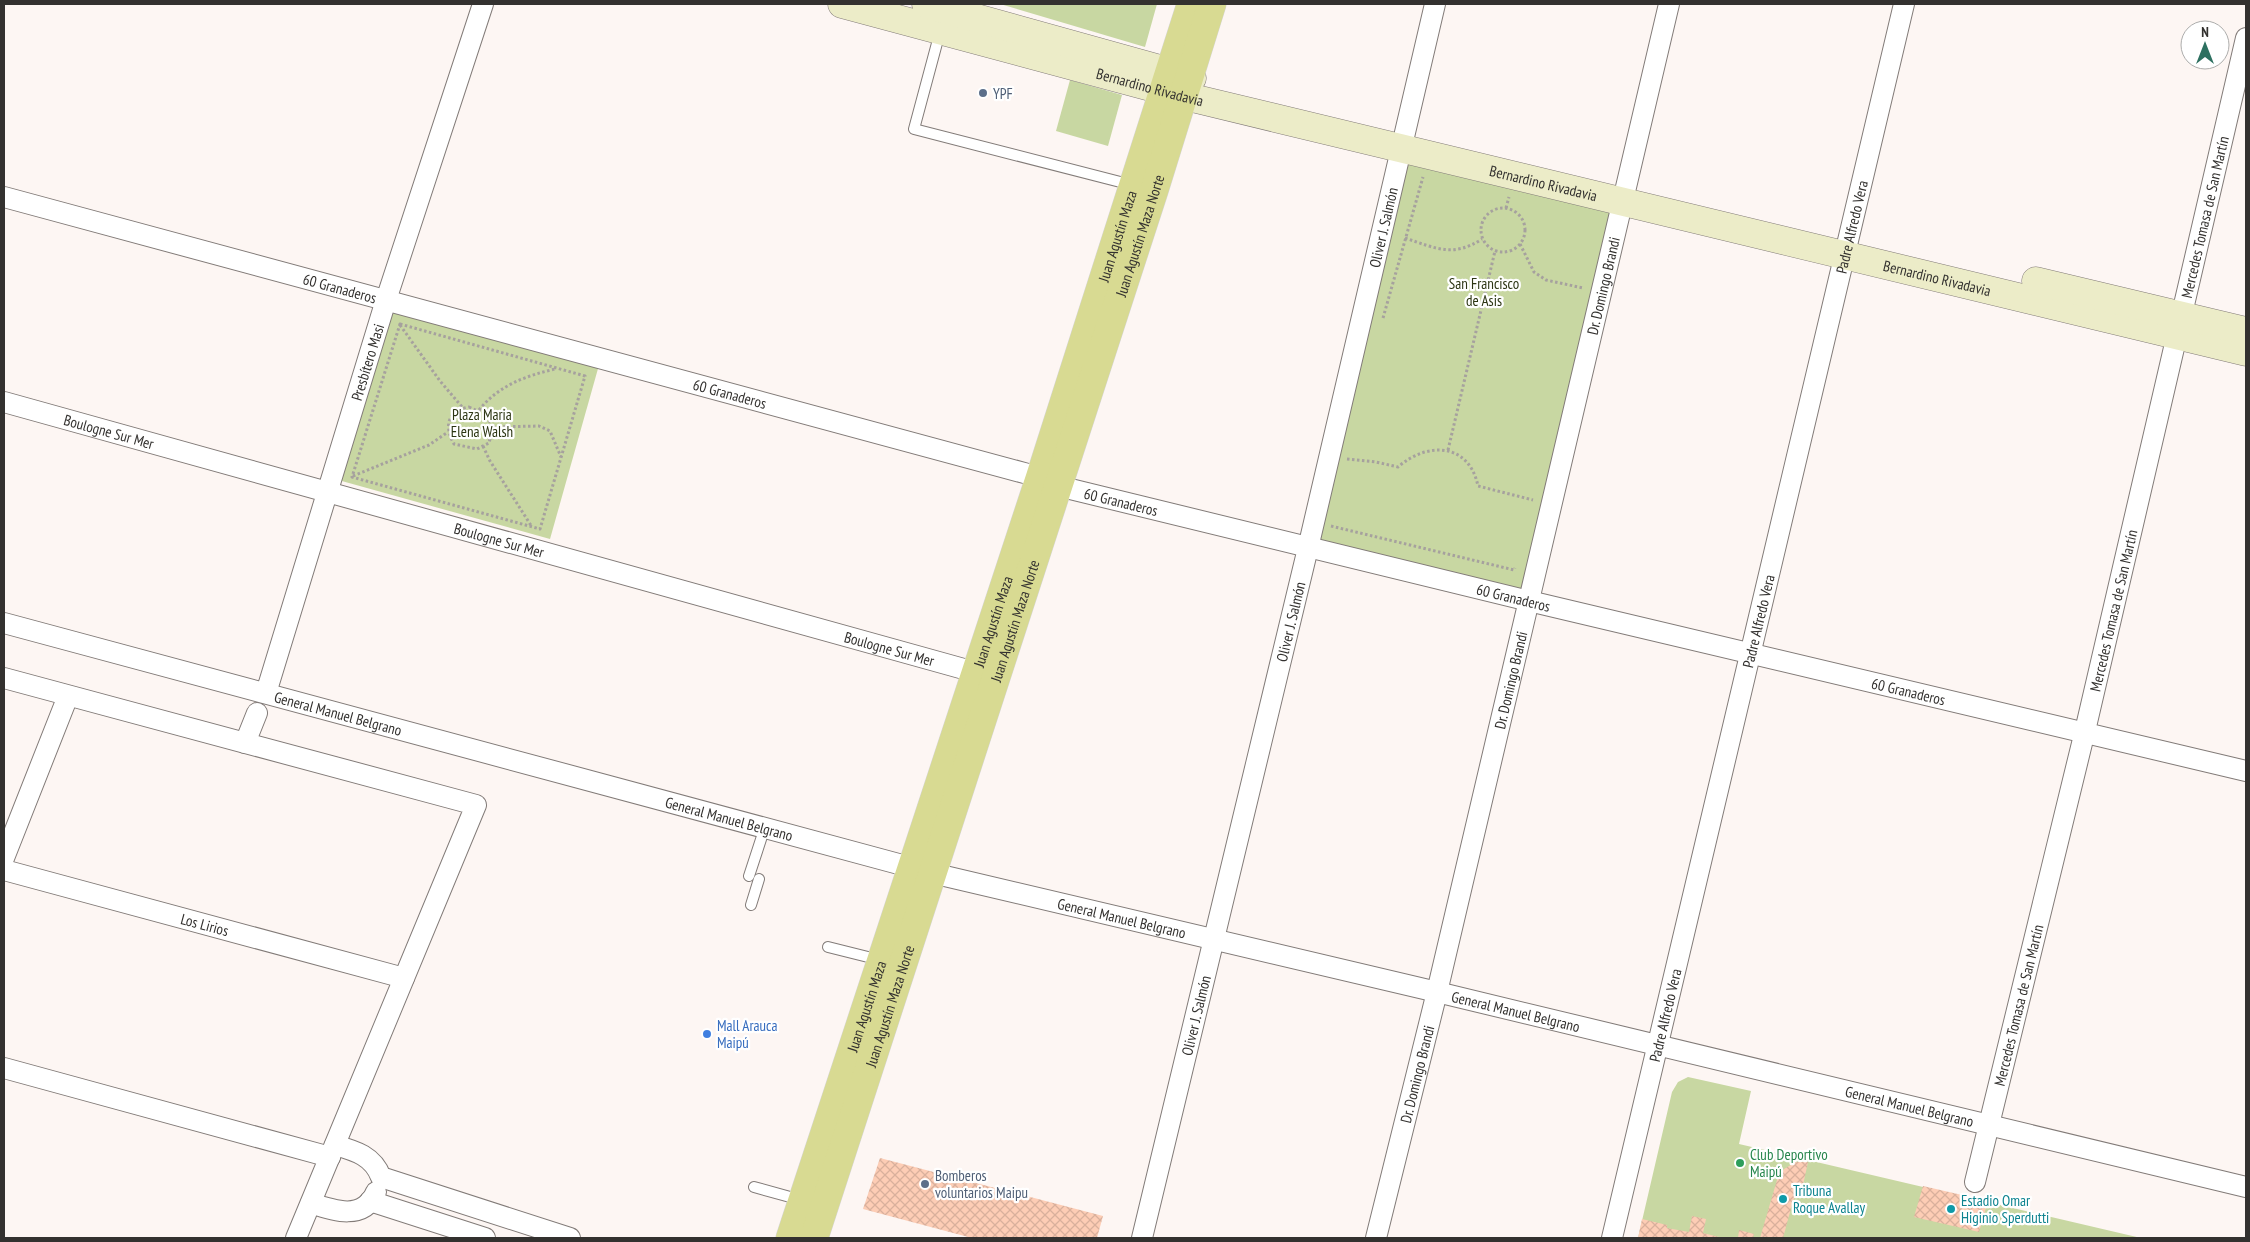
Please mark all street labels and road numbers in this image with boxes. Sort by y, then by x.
street label: Bernardino Rivadavia [1094,63,1206,110]
street label: Mercedes Tomasa de San Martín [2176,134,2232,300]
street label: Bernardino Rivadavia [1488,161,1599,205]
street label: Juan Agustín Maza Norte [1111,172,1168,300]
street label: Padre Alfredo Vera [1831,178,1871,275]
street label: Oliver J. Salmón [1364,185,1401,269]
street label: Juan Agustín Maza [1093,188,1140,285]
street label: Dr. Domingo Brandi [1582,235,1624,336]
street label: Bernardino Rivadavia [1882,255,1993,300]
street label: 60 Granaderos [301,269,379,307]
street label: Presbítero Masi [346,321,388,403]
street label: 60 Granaderos [691,374,769,412]
street label: Boulogne Sur Mer [62,410,157,453]
street label: 60 Granaderos [1082,483,1160,520]
street label: Boulogne Sur Mer [452,518,547,562]
street label: Mercedes Tomasa de San Martín [2085,528,2141,693]
street label: Juan Agustín Maza Norte [985,558,1041,684]
street label: Padre Alfredo Vera [1738,573,1778,670]
street label: Juan Agustín Maza [969,574,1015,670]
street label: 60 Granaderos [1475,579,1552,615]
street label: Oliver J. Salmón [1272,580,1309,663]
street label: Boulogne Sur Mer [842,627,937,670]
street label: Dr. Domingo Brandi [1490,629,1531,731]
street label: 60 Granaderos [1870,673,1947,709]
street label: General Manuel Belgrano [272,687,404,739]
street label: General Manuel Belgrano [663,792,795,845]
street label: General Manuel Belgrano [1056,893,1188,942]
street label: Los Lirios [179,909,231,940]
street label: Mercedes Tomasa de San Martín [1989,922,2047,1088]
street label: Juan Agustín Maza Norte [860,943,918,1070]
street label: Juan Agustín Maza [842,958,890,1055]
street label: Padre Alfredo Vera [1645,967,1685,1064]
street label: Oliver J. Salmón [1177,973,1214,1057]
street label: General Manuel Belgrano [1450,986,1582,1036]
street label: Dr. Domingo Brandi [1395,1023,1438,1125]
street label: General Manuel Belgrano [1844,1081,1976,1131]

